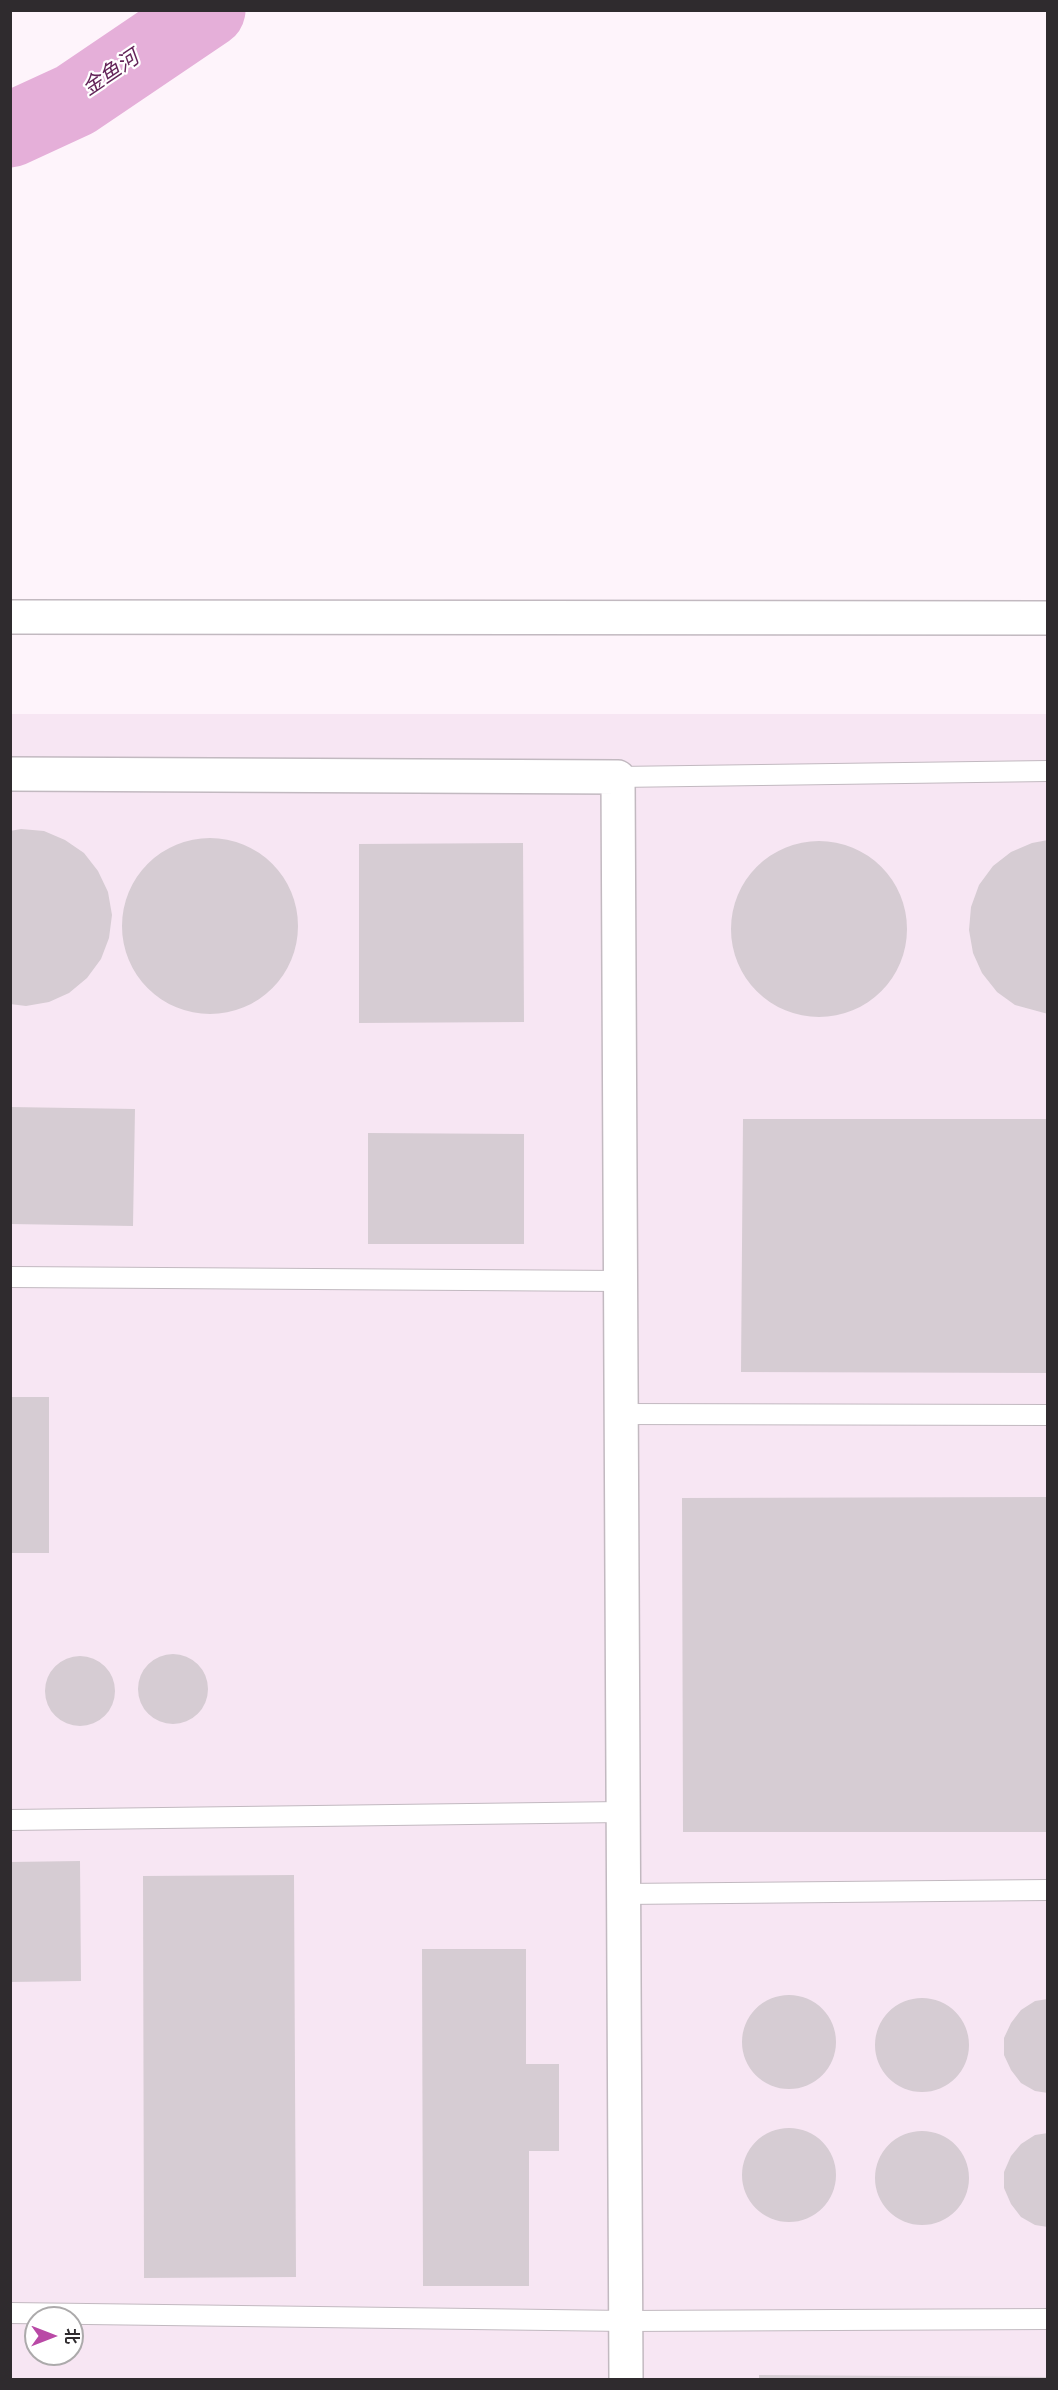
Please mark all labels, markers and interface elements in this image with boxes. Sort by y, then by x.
water label: 金鱼河 [79,47,145,103]
north arrow [24,2306,84,2366]
text: 北 [60,2328,80,2344]

